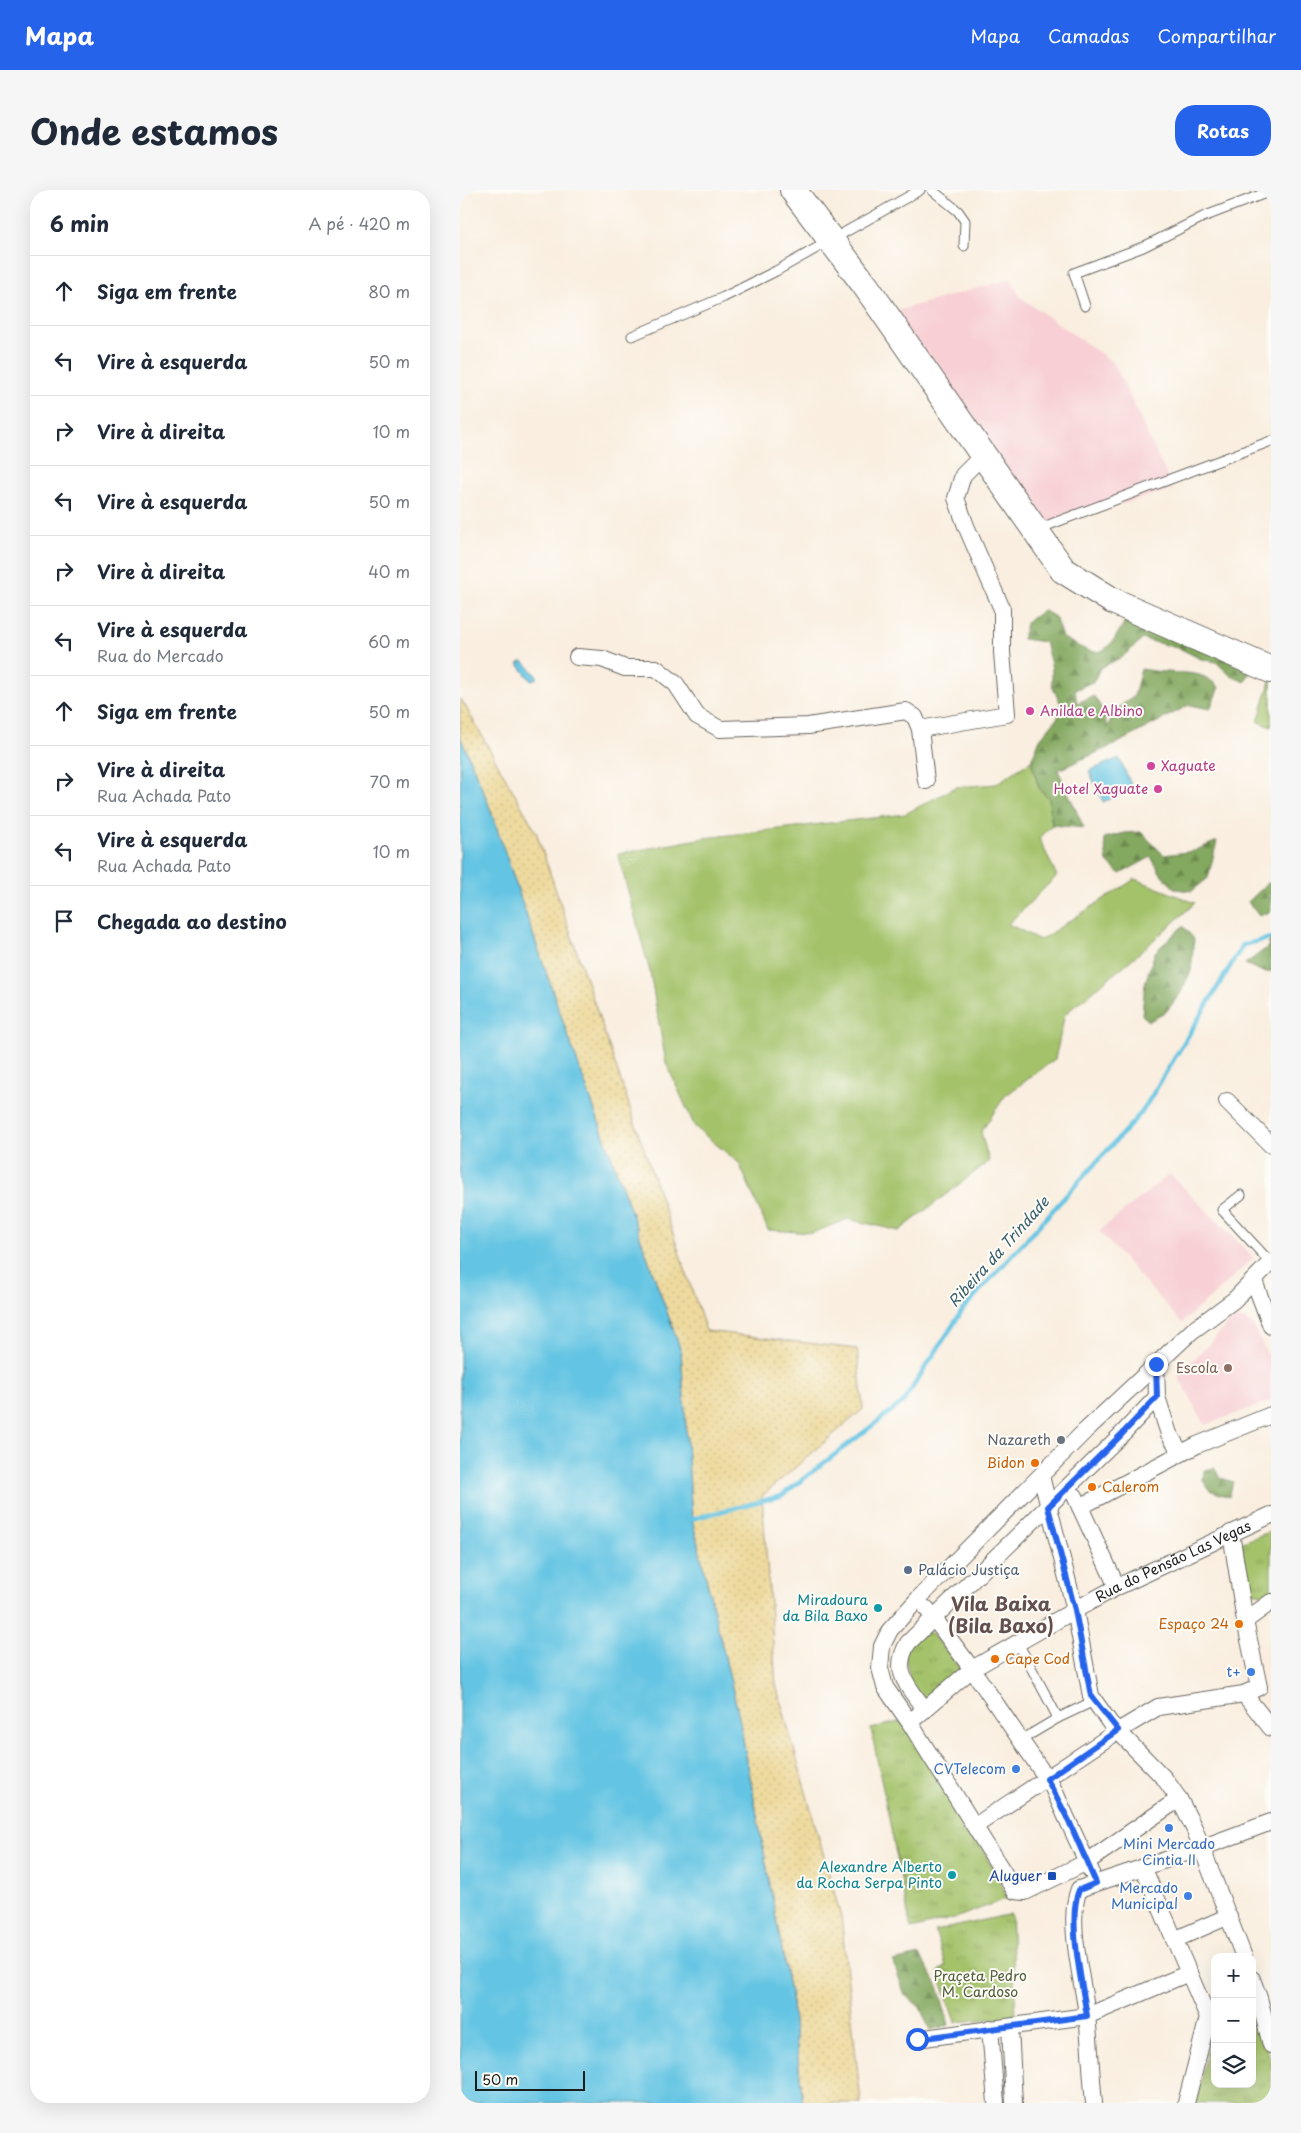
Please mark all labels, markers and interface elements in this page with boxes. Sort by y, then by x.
text: Mapa [25,17,94,53]
text: Mapa [970,22,1020,49]
text: Camadas [1048,22,1130,49]
text: Compartilhar [1158,22,1276,49]
text: Onde estamos [30,104,278,157]
button: Rotas [1175,105,1271,156]
text: 6 min [50,207,109,239]
text: A pé · 420 m [309,211,410,235]
icon: ahead [50,277,78,305]
text: Siga em frente [97,277,237,305]
text: 80 m [368,279,410,303]
icon: left [50,347,78,375]
text: Vire à esquerda [97,347,248,375]
text: 50 m [369,349,410,373]
icon: right [50,417,78,445]
text: Vire à direita [97,417,225,445]
text: 10 m [373,419,410,443]
icon: left [50,487,78,515]
text: Vire à esquerda [97,487,248,515]
text: 50 m [369,489,410,513]
icon: right [50,557,78,585]
text: Vire à direita [97,557,225,585]
text: 40 m [368,559,410,583]
text: Vire à esquerda [97,615,248,643]
icon: left [50,627,78,655]
text: 60 m [368,629,410,653]
text: Rua do Mercado [97,643,224,667]
icon: ahead [50,697,78,725]
text: Siga em frente [97,697,237,725]
text: 50 m [369,699,410,723]
place label: Anilda e Albino [1040,700,1143,721]
marker: Anilda e Albino [1024,705,1036,717]
text: Vire à direita [97,755,225,783]
place label: Xaguate [1161,755,1216,776]
marker: Xaguate [1145,760,1157,772]
icon: right [50,767,78,795]
text: 70 m [370,769,410,793]
place label: Hotel Xaguate [1053,778,1148,799]
text: Rua Achada Pato [97,783,231,807]
marker: Hotel Xaguate [1152,783,1164,795]
text: Vire à esquerda [97,825,248,853]
icon: left [50,837,78,865]
text: 10 m [373,839,410,863]
text: Rua Achada Pato [97,853,231,877]
icon: arrive [50,907,78,935]
text: Chegada ao destino [97,907,287,935]
water label: Ribeira da Trindade [942,1190,1055,1311]
route end [1145,1353,1168,1376]
place label: Escola [1176,1357,1218,1378]
marker: Escola [1222,1362,1234,1374]
place label: Nazareth [987,1429,1051,1450]
marker: Nazareth [1055,1434,1067,1446]
place label: Bidon [986,1452,1025,1473]
marker: Bidon [1029,1457,1041,1469]
place label: Calerom [1102,1476,1159,1497]
marker: Calerom [1086,1481,1098,1493]
street label: Rua do Pensão Las Vegas [1091,1515,1254,1607]
place label: Palácio Justiça [918,1559,1020,1580]
marker: Palácio Justiça [902,1564,914,1576]
place label: Miradoura da Bila Baxo [783,1589,868,1626]
district label: Vila Baixa (Bila Baxo) [948,1589,1054,1639]
marker: Miradoura da Bila Baxo [872,1602,884,1614]
place label: Espaço 24 [1158,1613,1229,1634]
marker: Espaço 24 [1233,1618,1245,1630]
place label: Cape Cod [1005,1648,1070,1669]
marker: Cape Cod [989,1653,1001,1665]
place label: t+ [1226,1661,1241,1682]
marker: t+ [1245,1666,1257,1678]
place label: CVTelecom [934,1758,1006,1779]
marker: CVTelecom [1010,1763,1022,1775]
marker: Mini Mercado Cintia II [1163,1822,1175,1834]
place label: Mini Mercado Cintia II [1123,1833,1215,1870]
place label: Alexandre Alberto da Rocha Serpa Pinto [797,1856,942,1893]
place label: Aluguer [989,1865,1042,1886]
marker: Alexandre Alberto da Rocha Serpa Pinto [946,1869,958,1881]
marker: Aluguer [1046,1870,1058,1882]
place label: Mercado Municipal [1111,1877,1178,1914]
marker: Mercado Municipal [1182,1890,1194,1902]
map controls [1211,1953,1256,2088]
button: + [1211,1953,1256,1998]
park label: Praçeta Pedro M. Cardoso [933,1965,1027,2002]
button: − [1211,1998,1256,2043]
route start [906,2028,929,2051]
button: layers [1211,2043,1256,2088]
scale bar [475,2068,585,2091]
text: 50 m [482,2069,518,2090]

